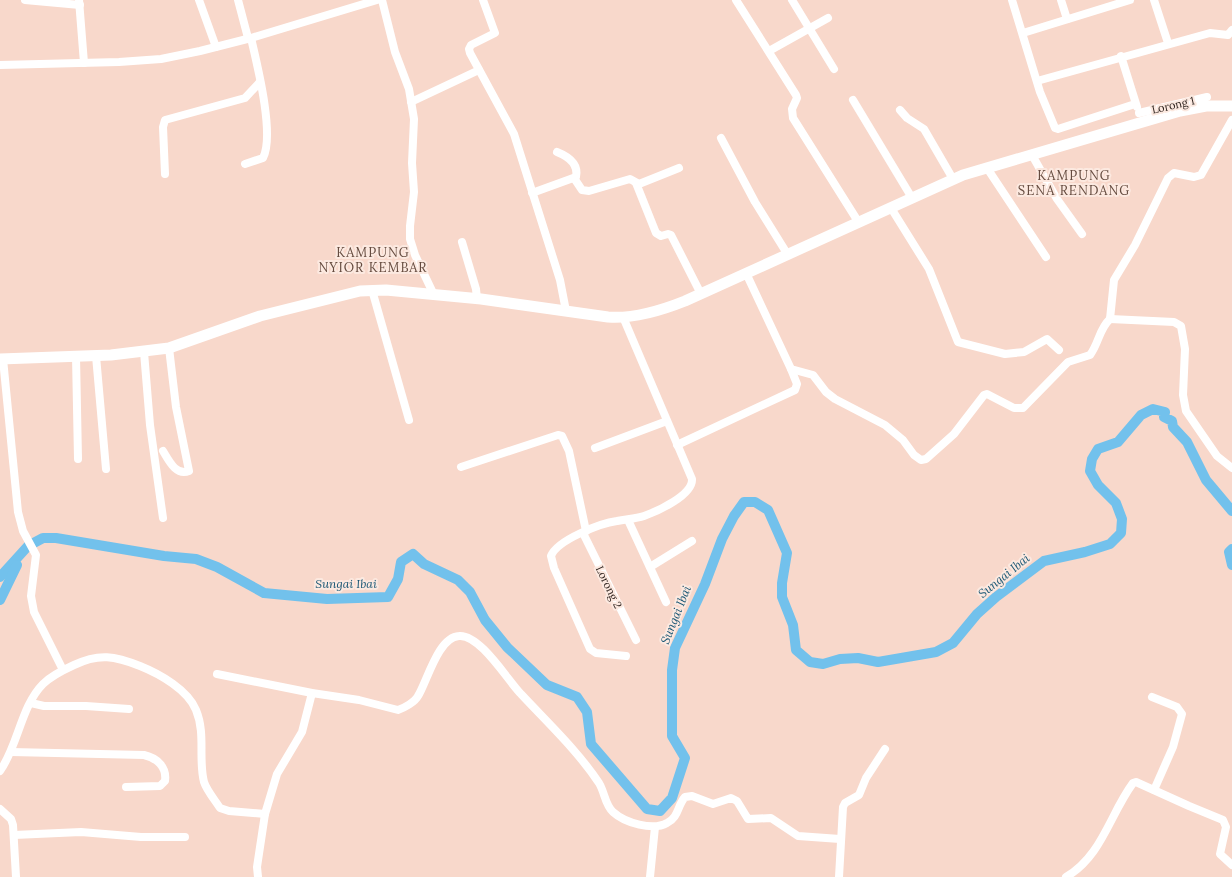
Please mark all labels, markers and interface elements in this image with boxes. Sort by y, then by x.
street label: Lorong 1 [1150,93,1196,117]
district label: KAMPUNG SENA RENDANG [1018,167,1130,199]
district label: KAMPUNG NYIOR KEMBAR [318,244,428,276]
water label: Sungai Ibai [975,550,1032,601]
street label: Lorong 2 [593,563,625,611]
water label: Sungai Ibai [315,576,377,591]
water label: Sungai Ibai [657,583,694,646]

